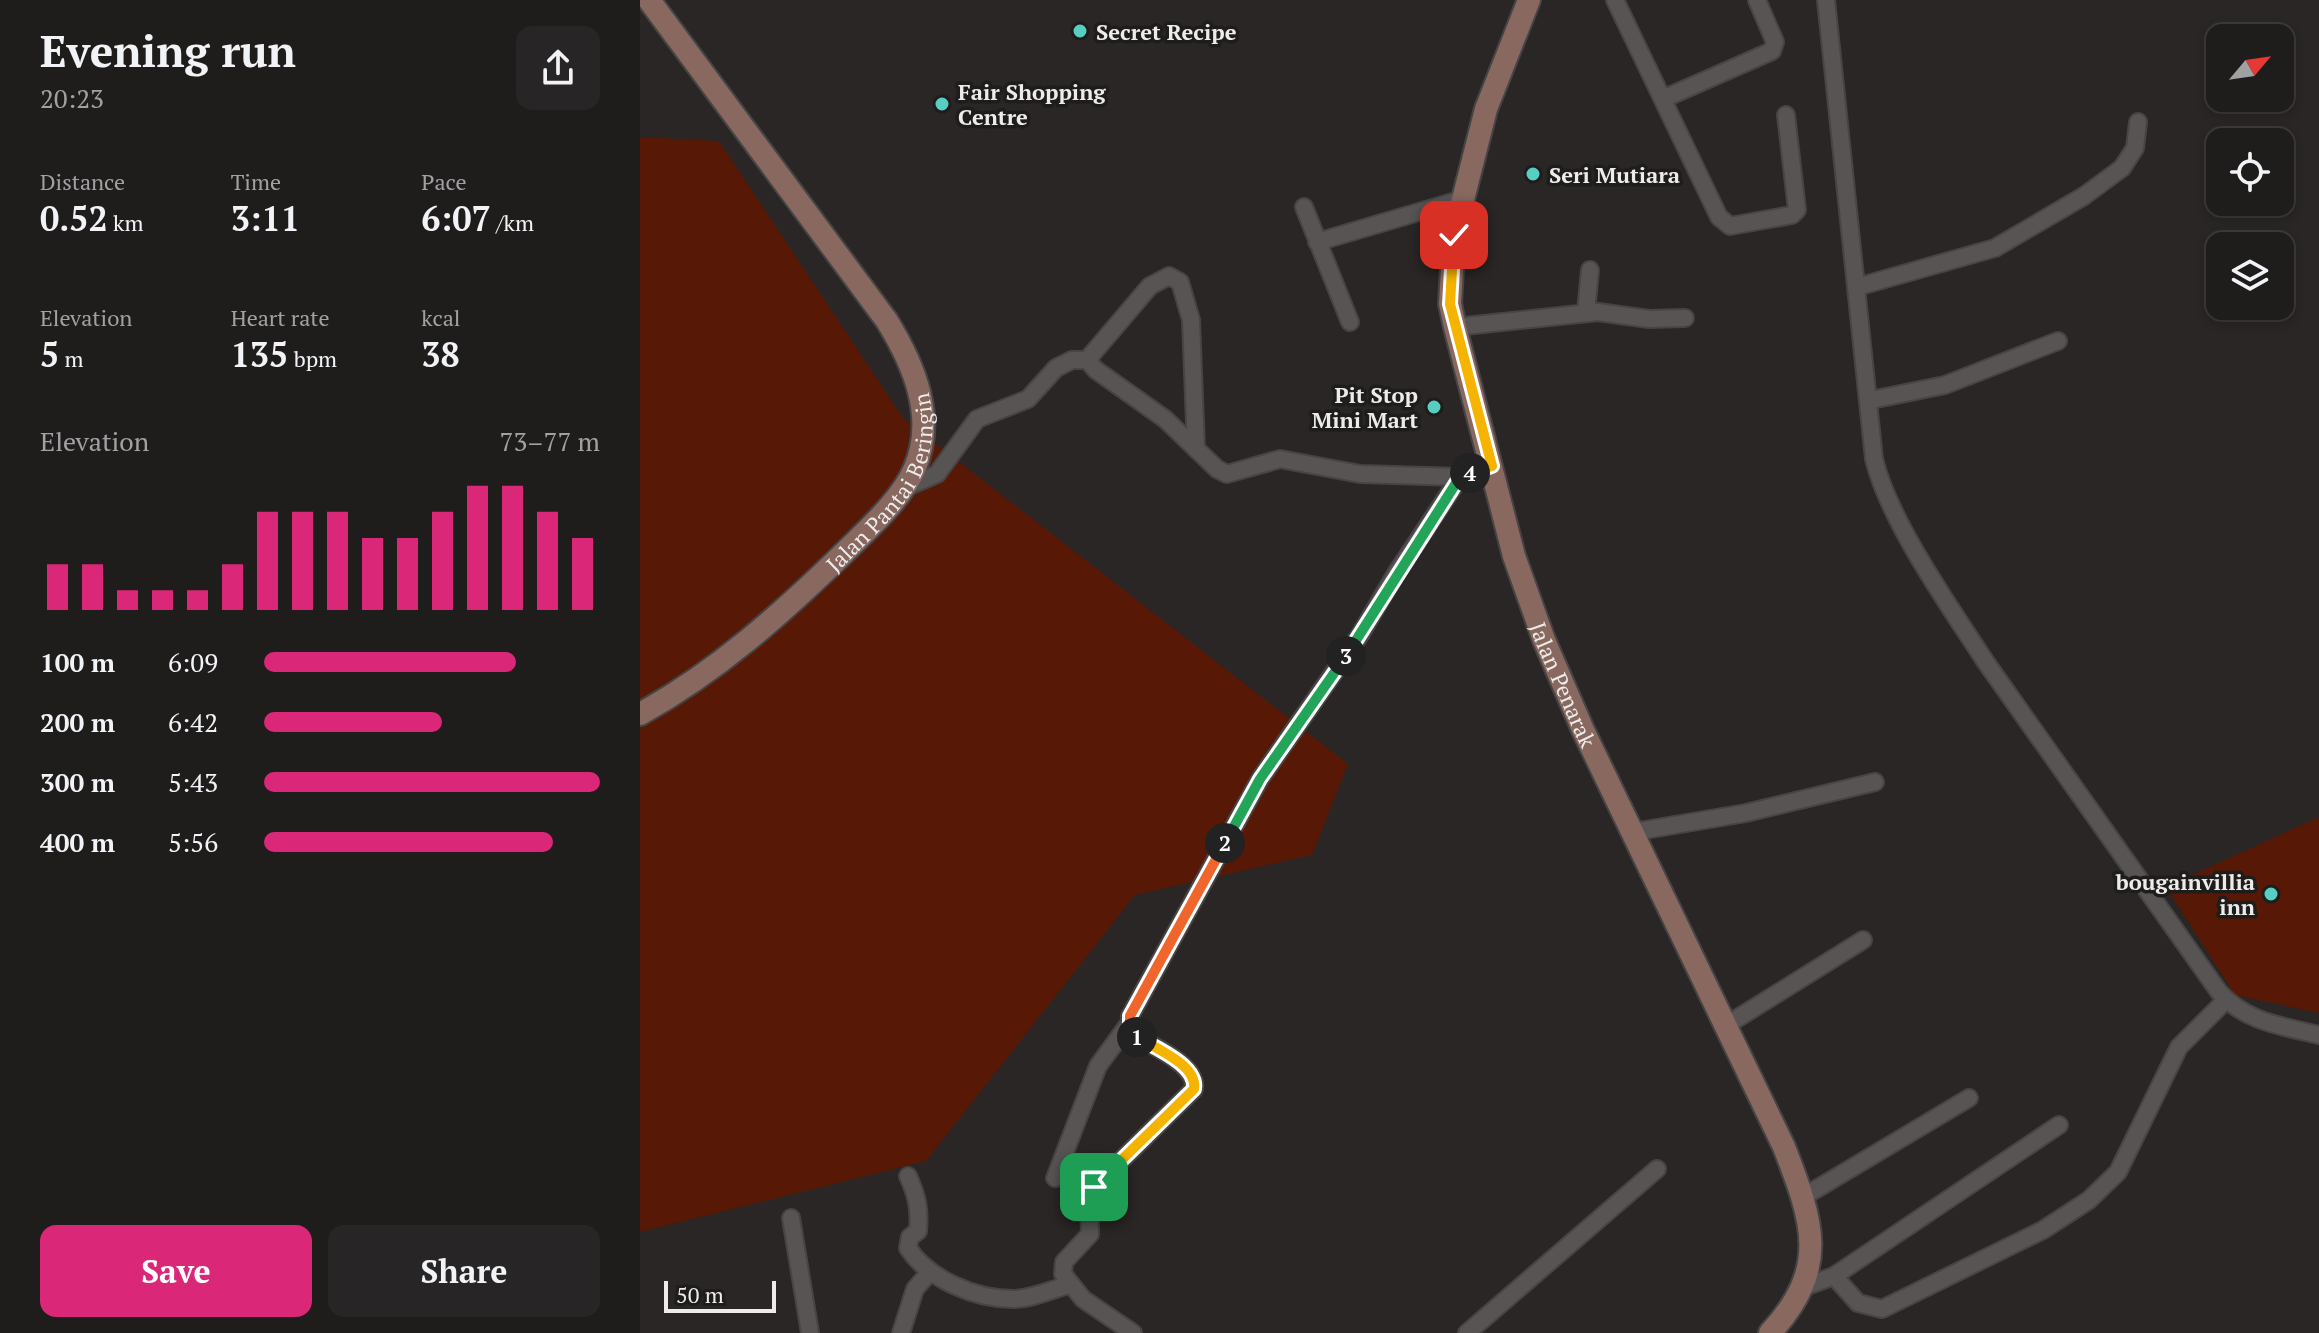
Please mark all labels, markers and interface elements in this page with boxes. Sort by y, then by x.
place label: Secret Recipe [1096,17,1237,46]
text: Evening run [40,21,296,80]
marker: Secret Recipe [1071,22,1089,40]
north arrow [2206,24,2294,112]
map controls [2206,24,2294,320]
button: share [516,26,600,110]
place label: Fair Shopping Centre [958,77,1106,131]
text: 20:23 [40,81,104,115]
marker: Fair Shopping Centre [933,95,951,113]
button: locate [2206,128,2294,216]
place label: Seri Mutiara [1549,160,1680,189]
marker: Seri Mutiara [1524,165,1542,183]
text: Distance [40,167,125,196]
text: Time [231,167,281,196]
text: Pace [421,167,466,196]
text: 0.52 [40,196,108,241]
text: 3:11 [231,196,300,241]
text: 6:07 [421,196,491,241]
pin [1420,201,1488,269]
text: km [108,208,143,237]
text: /km [491,208,534,237]
icon: check [1432,213,1476,257]
button: layers [2206,232,2294,320]
text: Elevation [40,303,132,332]
text: Heart rate [231,303,330,332]
text: kcal [421,303,460,332]
text: 5 [40,332,59,377]
text: 135 [231,332,288,377]
text: 38 [421,332,460,377]
text: m [59,344,84,373]
text: bpm [288,344,337,373]
place label: Pit Stop Mini Mart [1312,380,1418,434]
street label: Jalan Pantai Beringin [819,391,938,578]
marker: Pit Stop Mini Mart [1425,398,1443,416]
text: Elevation [40,424,149,458]
text: 73–77 m [500,424,600,458]
pin: 4 [1450,453,1490,493]
text: 4 [1464,458,1476,487]
street label: Jalan Penarak [1524,618,1604,752]
pin: 3 [1326,636,1366,676]
text: 3 [1340,641,1352,670]
text: 100 m [40,645,115,679]
text: 6:09 [168,645,218,679]
text: 200 m [40,705,115,739]
text: 6:42 [168,705,218,739]
text: 300 m [40,765,115,799]
text: 5:43 [168,765,218,799]
pin: 2 [1205,823,1245,863]
text: 400 m [40,825,115,859]
text: 5:56 [168,825,218,859]
text: 2 [1219,828,1231,857]
place label: bougainvillia inn [2115,867,2255,921]
marker: bougainvillia inn [2262,885,2280,903]
pin: 1 [1117,1017,1157,1057]
text: 1 [1131,1022,1143,1051]
pin [1060,1153,1128,1221]
icon: arrive [1072,1165,1116,1209]
button: Save [40,1225,312,1317]
button: Share [328,1225,600,1317]
scale bar [664,1277,776,1313]
text: 50 m [676,1280,724,1309]

